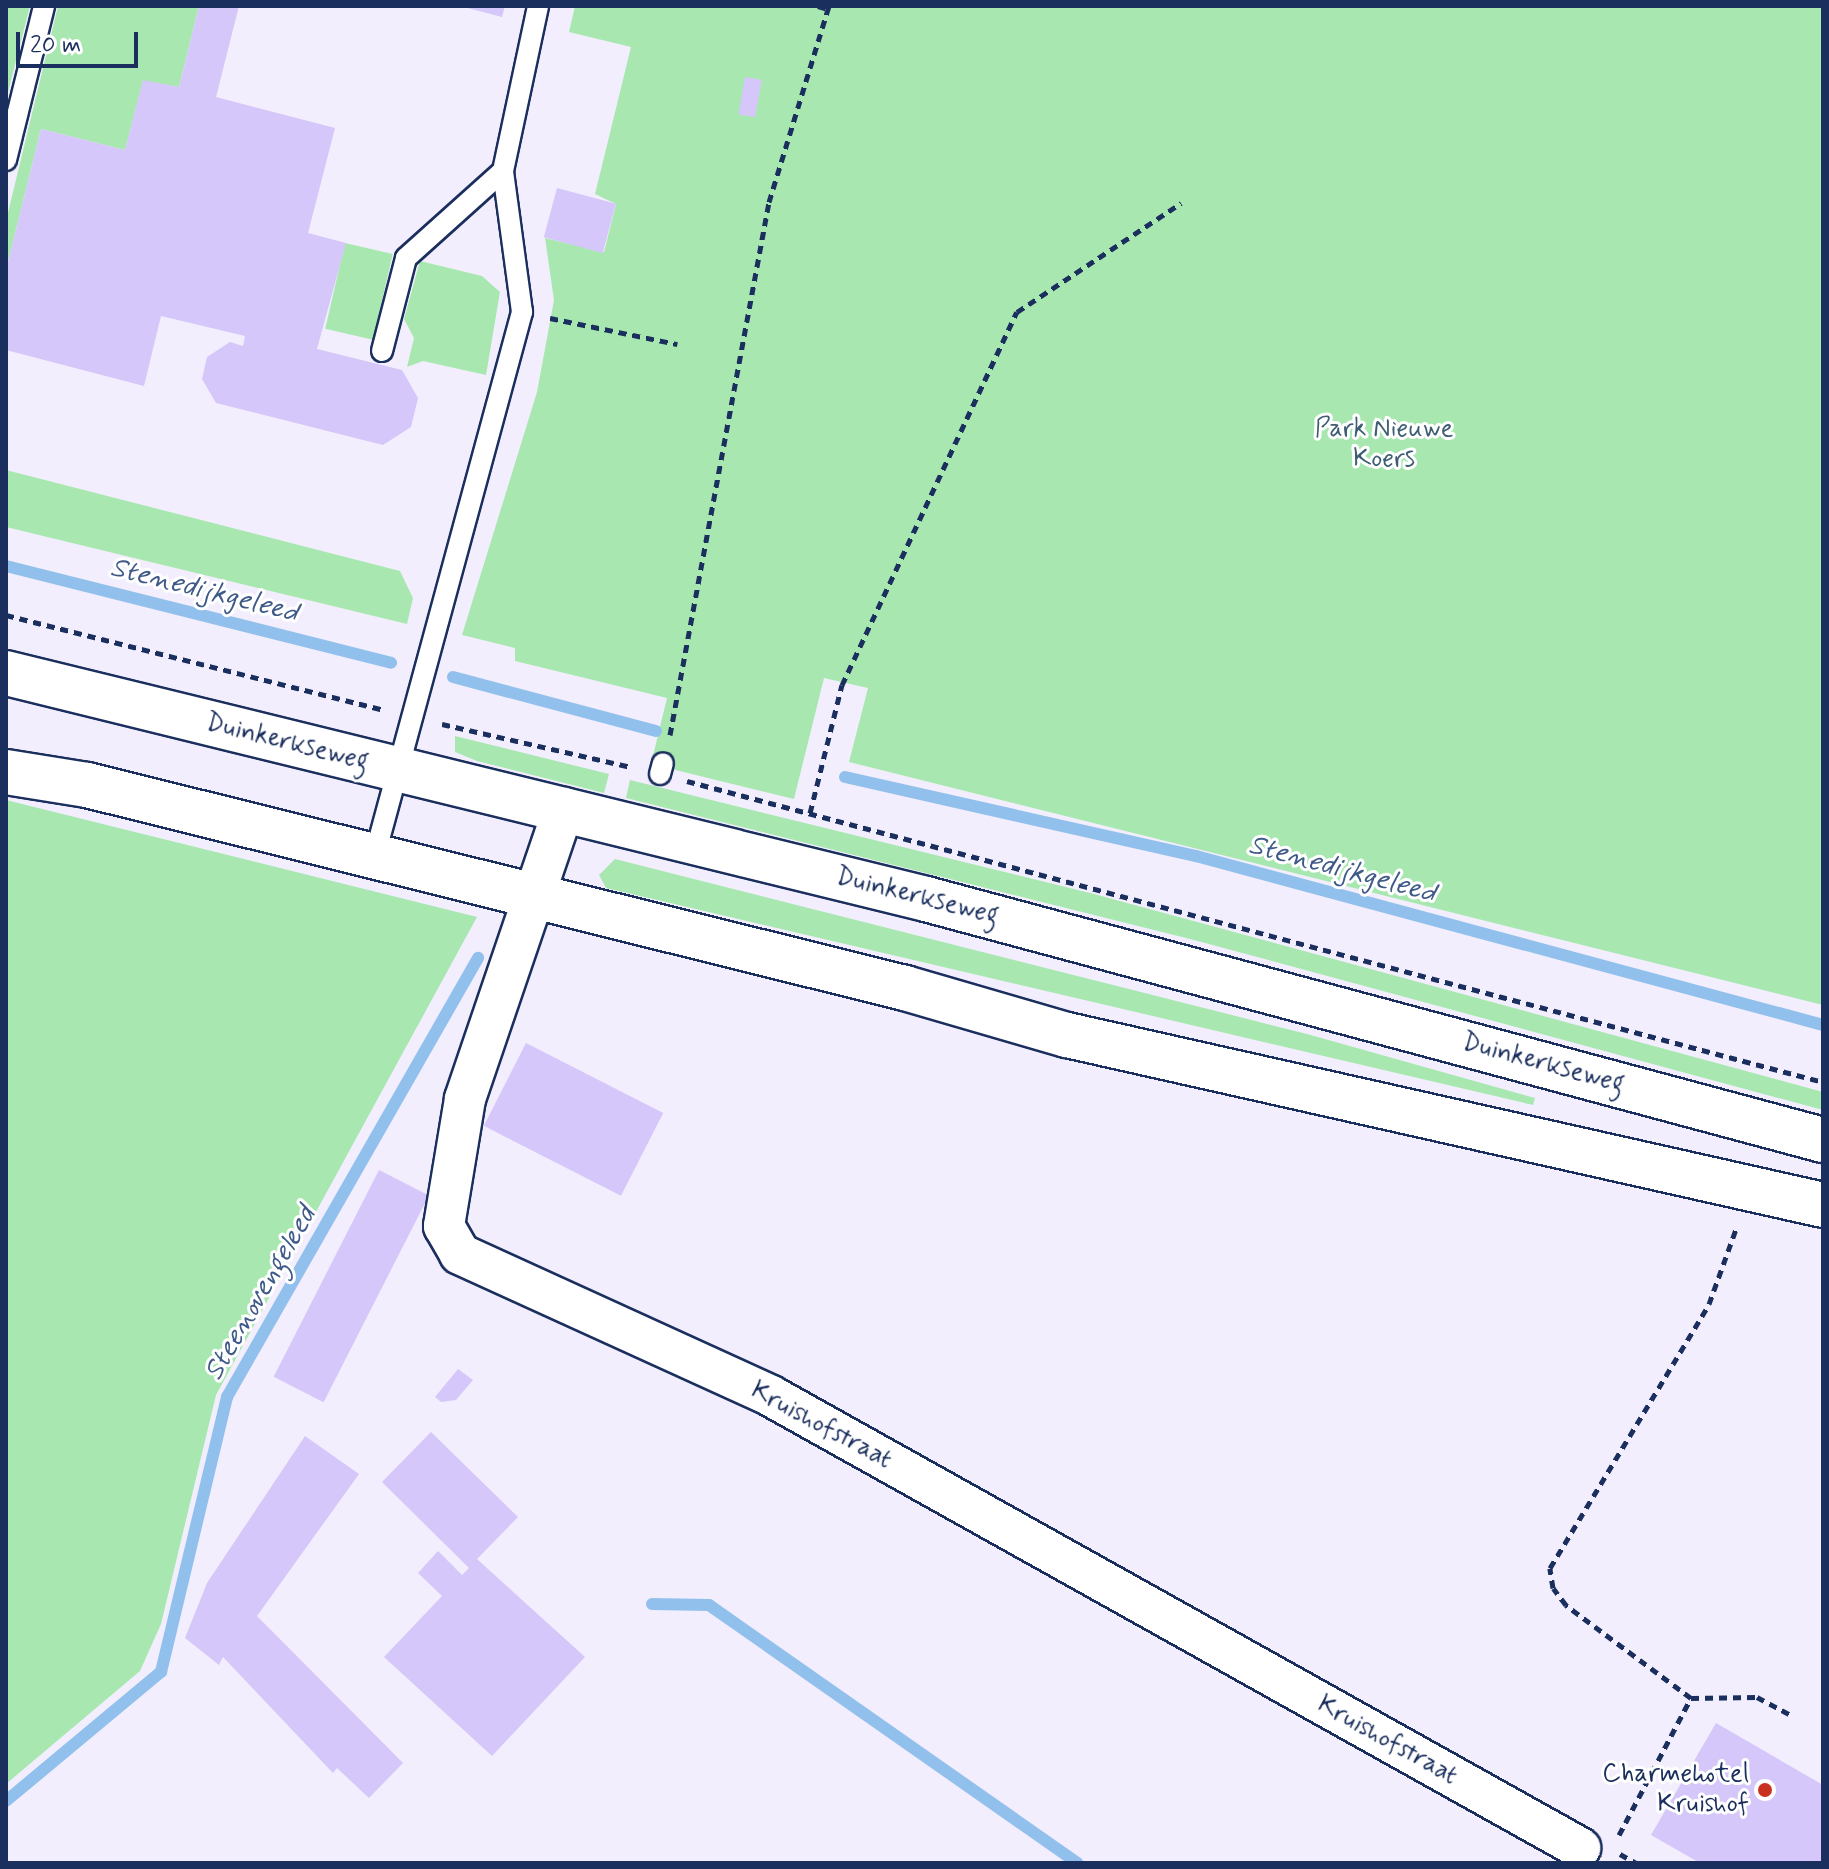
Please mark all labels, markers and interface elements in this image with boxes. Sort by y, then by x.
scale bar [20,16,142,66]
text: 20 m [30,30,81,61]
park label: Park Nieuwe Koers [1315,414,1453,476]
water label: Stenedijkgeleed [107,551,301,631]
street label: Duinkerkseweg [202,708,372,778]
water label: Stenedijkgeleed [1245,829,1439,911]
street label: Duinkerkseweg [832,862,1002,932]
street label: Duinkerkseweg [1458,1027,1628,1101]
water label: Steenovengeleed [198,1201,324,1387]
street label: Kruishofstraat [745,1376,897,1476]
street label: Kruishofstraat [1311,1690,1463,1792]
place label: Charmehotel Kruishof [1602,1759,1749,1820]
marker: Charmehotel Kruishof [1756,1781,1774,1799]

